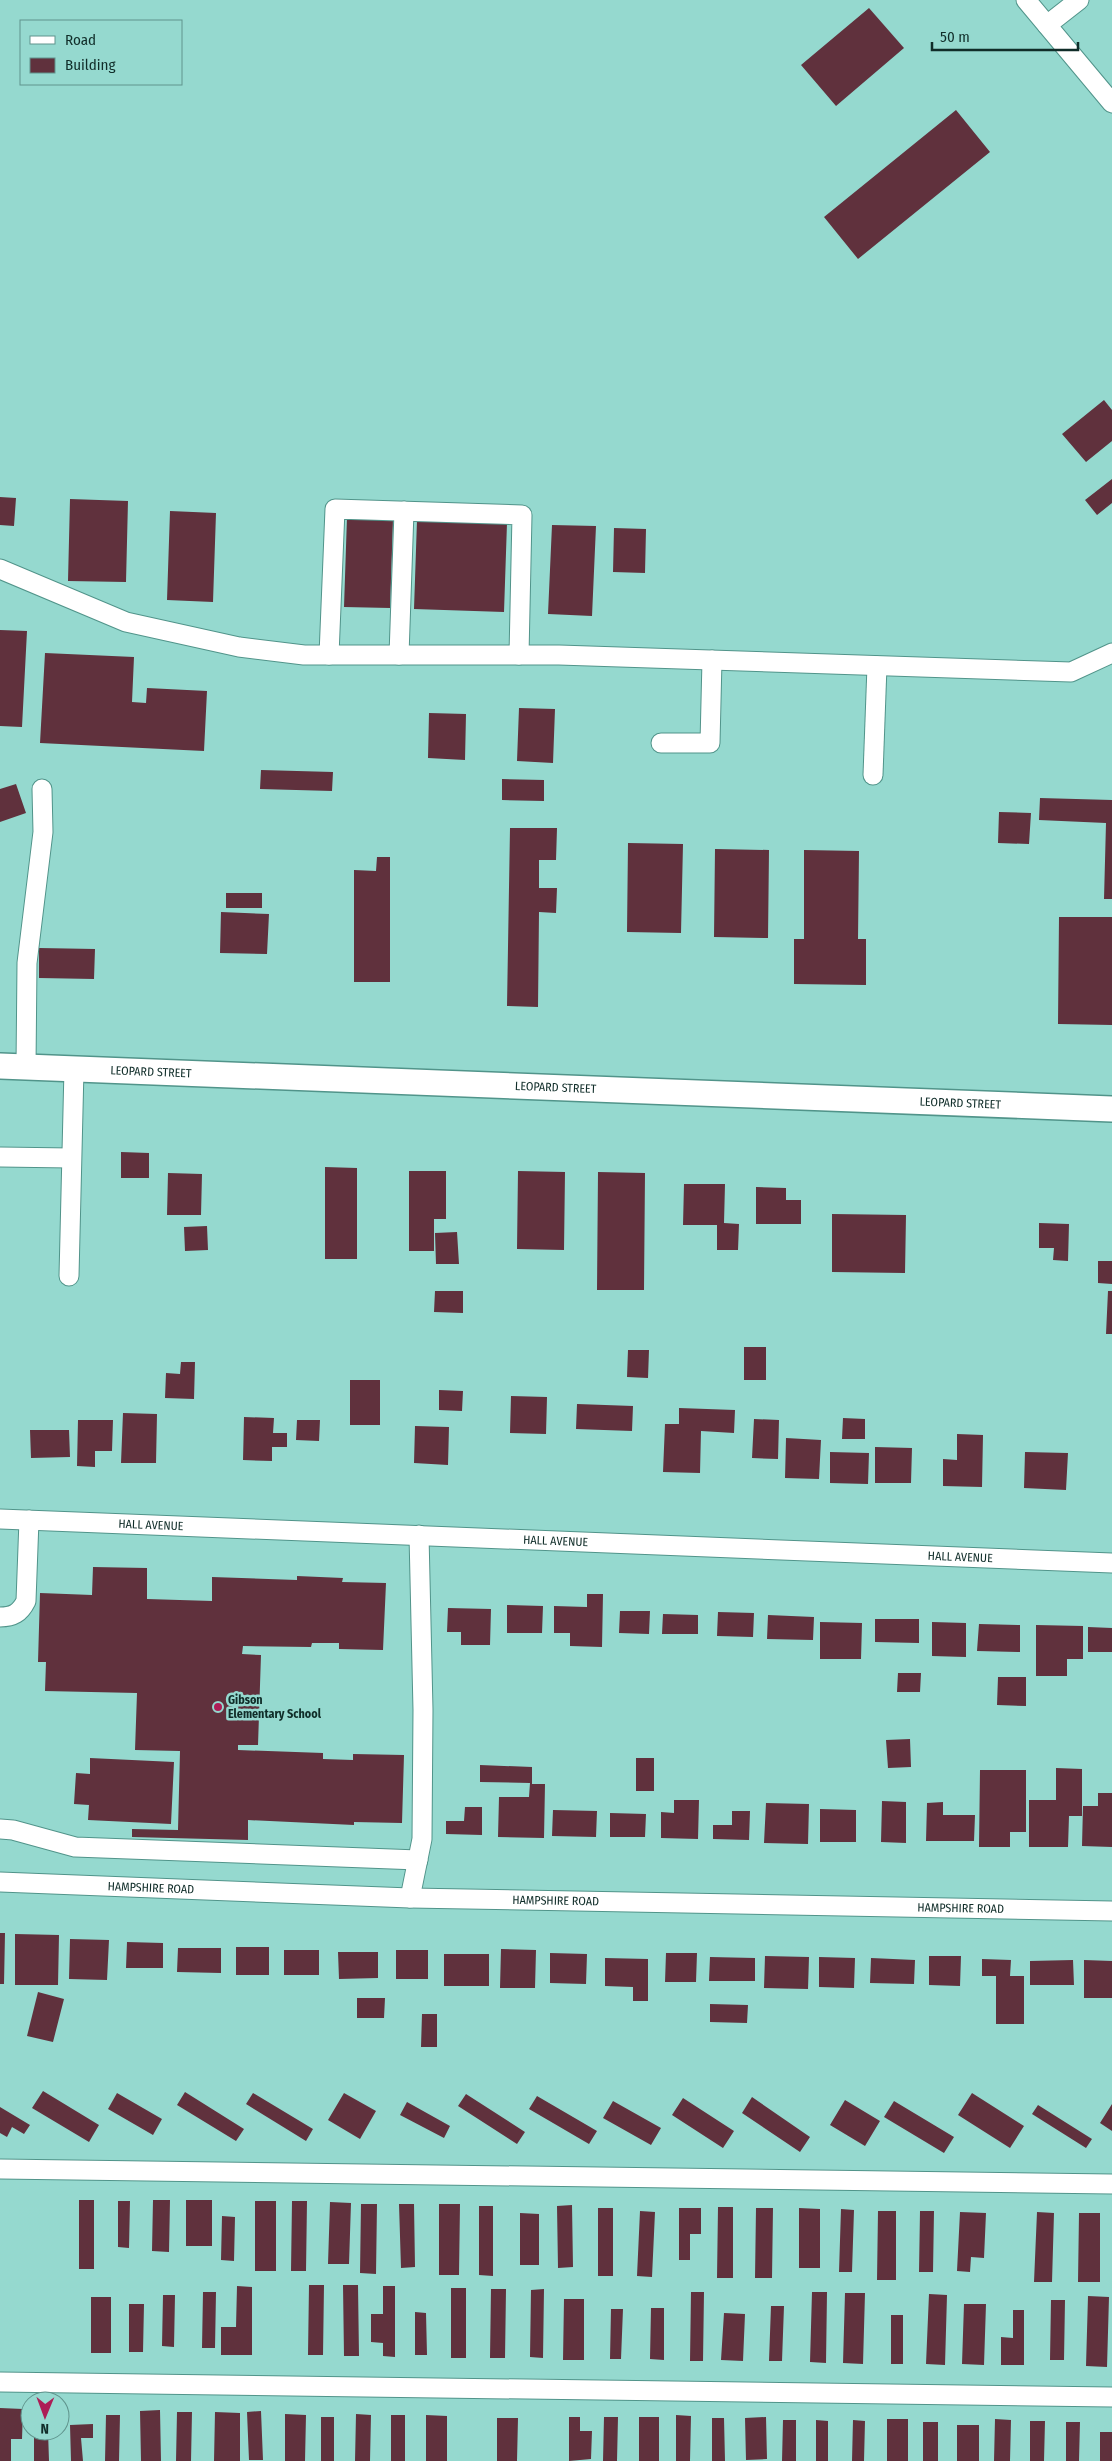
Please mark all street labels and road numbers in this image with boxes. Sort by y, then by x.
street label: LEOPARD STREET [110,1063,192,1080]
street label: LEOPARD STREET [515,1079,597,1096]
street label: LEOPARD STREET [919,1095,1002,1112]
street label: HALL AVENUE [118,1517,184,1533]
street label: HALL AVENUE [523,1533,589,1549]
street label: HALL AVENUE [928,1549,993,1565]
street label: HAMPSHIRE ROAD [107,1879,195,1897]
street label: HAMPSHIRE ROAD [512,1893,599,1908]
street label: HAMPSHIRE ROAD [917,1900,1004,1916]

